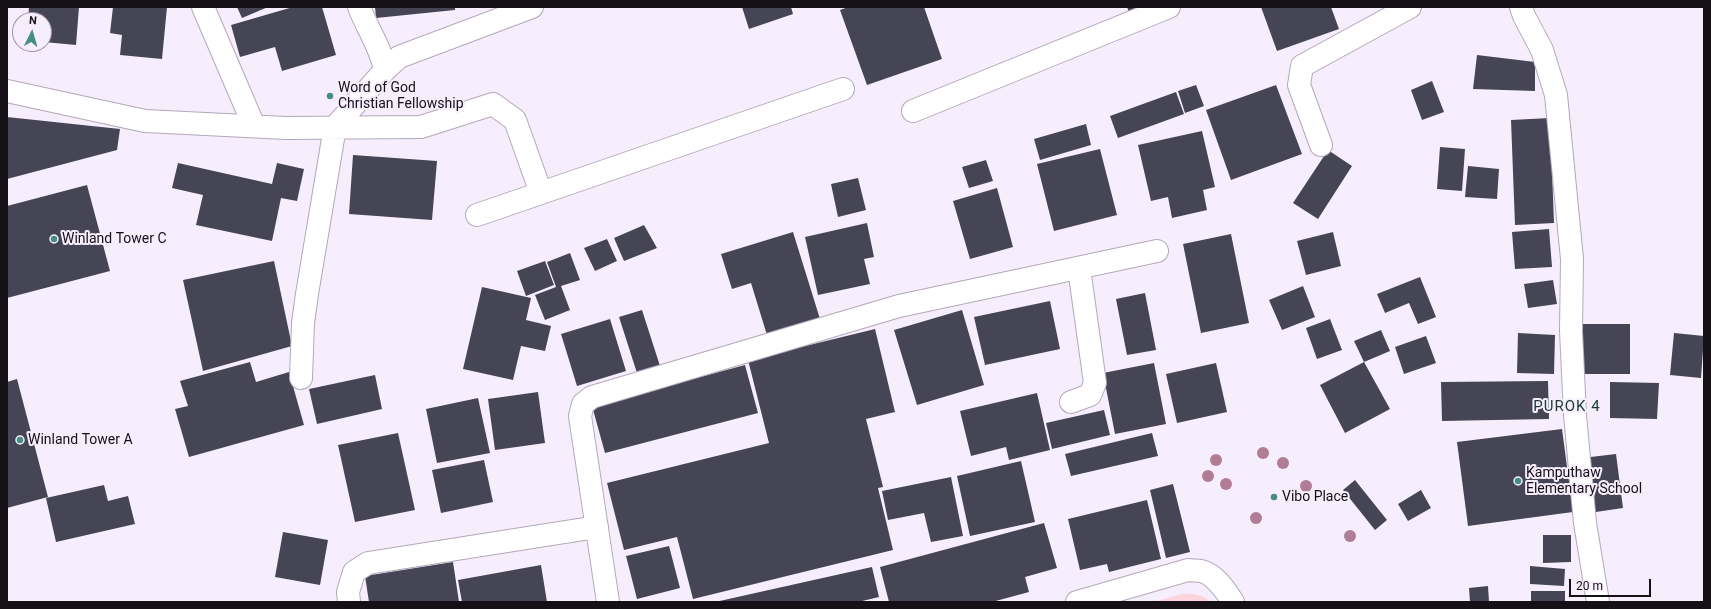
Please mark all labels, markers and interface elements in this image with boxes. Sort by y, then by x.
north arrow [12,12,52,52]
text: N [29,14,37,27]
place label: Word of God Christian Fellowship [338,80,464,112]
marker: Word of God Christian Fellowship [325,91,335,101]
place label: Winland Tower C [62,231,167,247]
marker: Winland Tower C [49,234,59,244]
district label: PUROK 4 [1533,398,1601,416]
place label: Winland Tower A [28,432,133,448]
marker: Winland Tower A [15,435,25,445]
place label: Kamputhaw Elementary School [1526,465,1642,498]
marker: Kamputhaw Elementary School [1513,476,1523,486]
place label: Vibo Place [1282,489,1348,505]
marker: Vibo Place [1269,492,1279,502]
scale bar [1571,571,1653,597]
text: 20 m [1576,579,1603,593]

